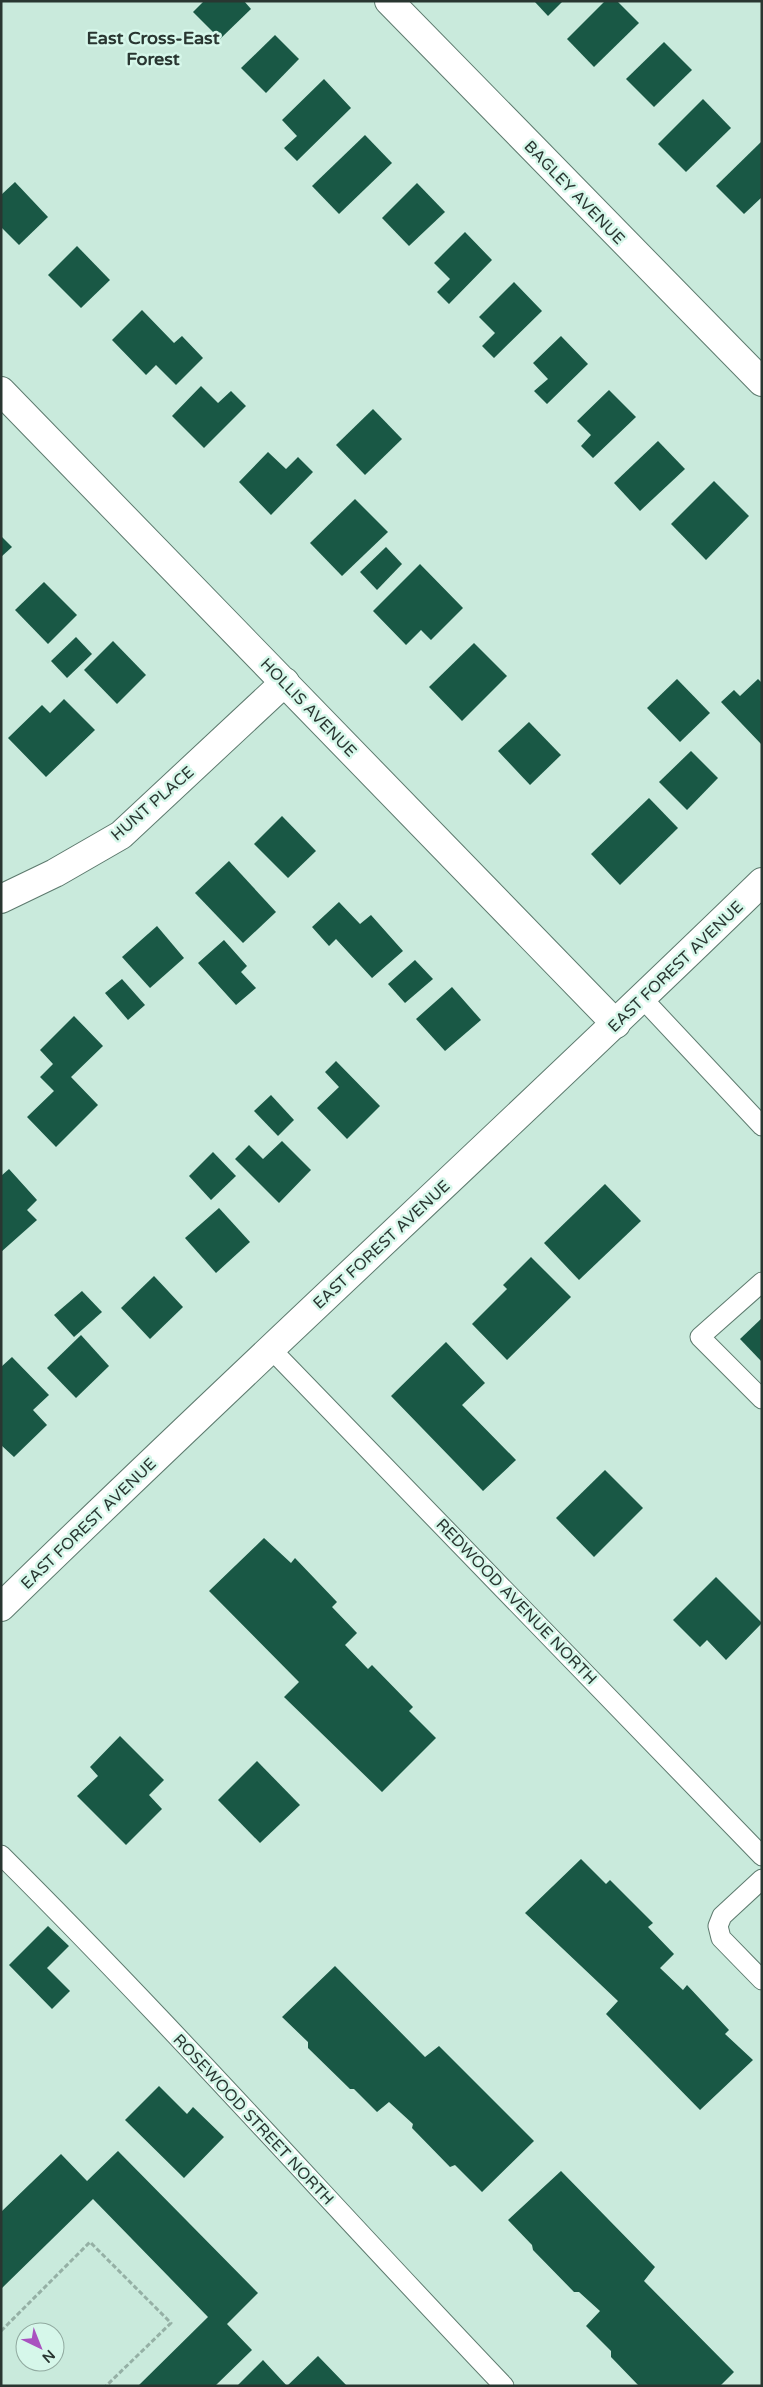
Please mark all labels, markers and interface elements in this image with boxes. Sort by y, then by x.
district label: East Cross-East Forest [86,27,220,70]
street label: BAGLEY AVENUE [520,137,629,249]
street label: HOLLIS AVENUE [256,654,361,761]
street label: HUNT PLACE [107,762,198,845]
street label: EAST FOREST AVENUE [604,897,747,1037]
street label: EAST FOREST AVENUE [309,1176,454,1313]
street label: EAST FOREST AVENUE [17,1454,160,1594]
street label: REDWOOD AVENUE NORTH [432,1515,601,1689]
street label: ROSEWOOD STREET NORTH [169,2030,338,2209]
north arrow [15,2322,65,2372]
text: N [39,2346,58,2366]

